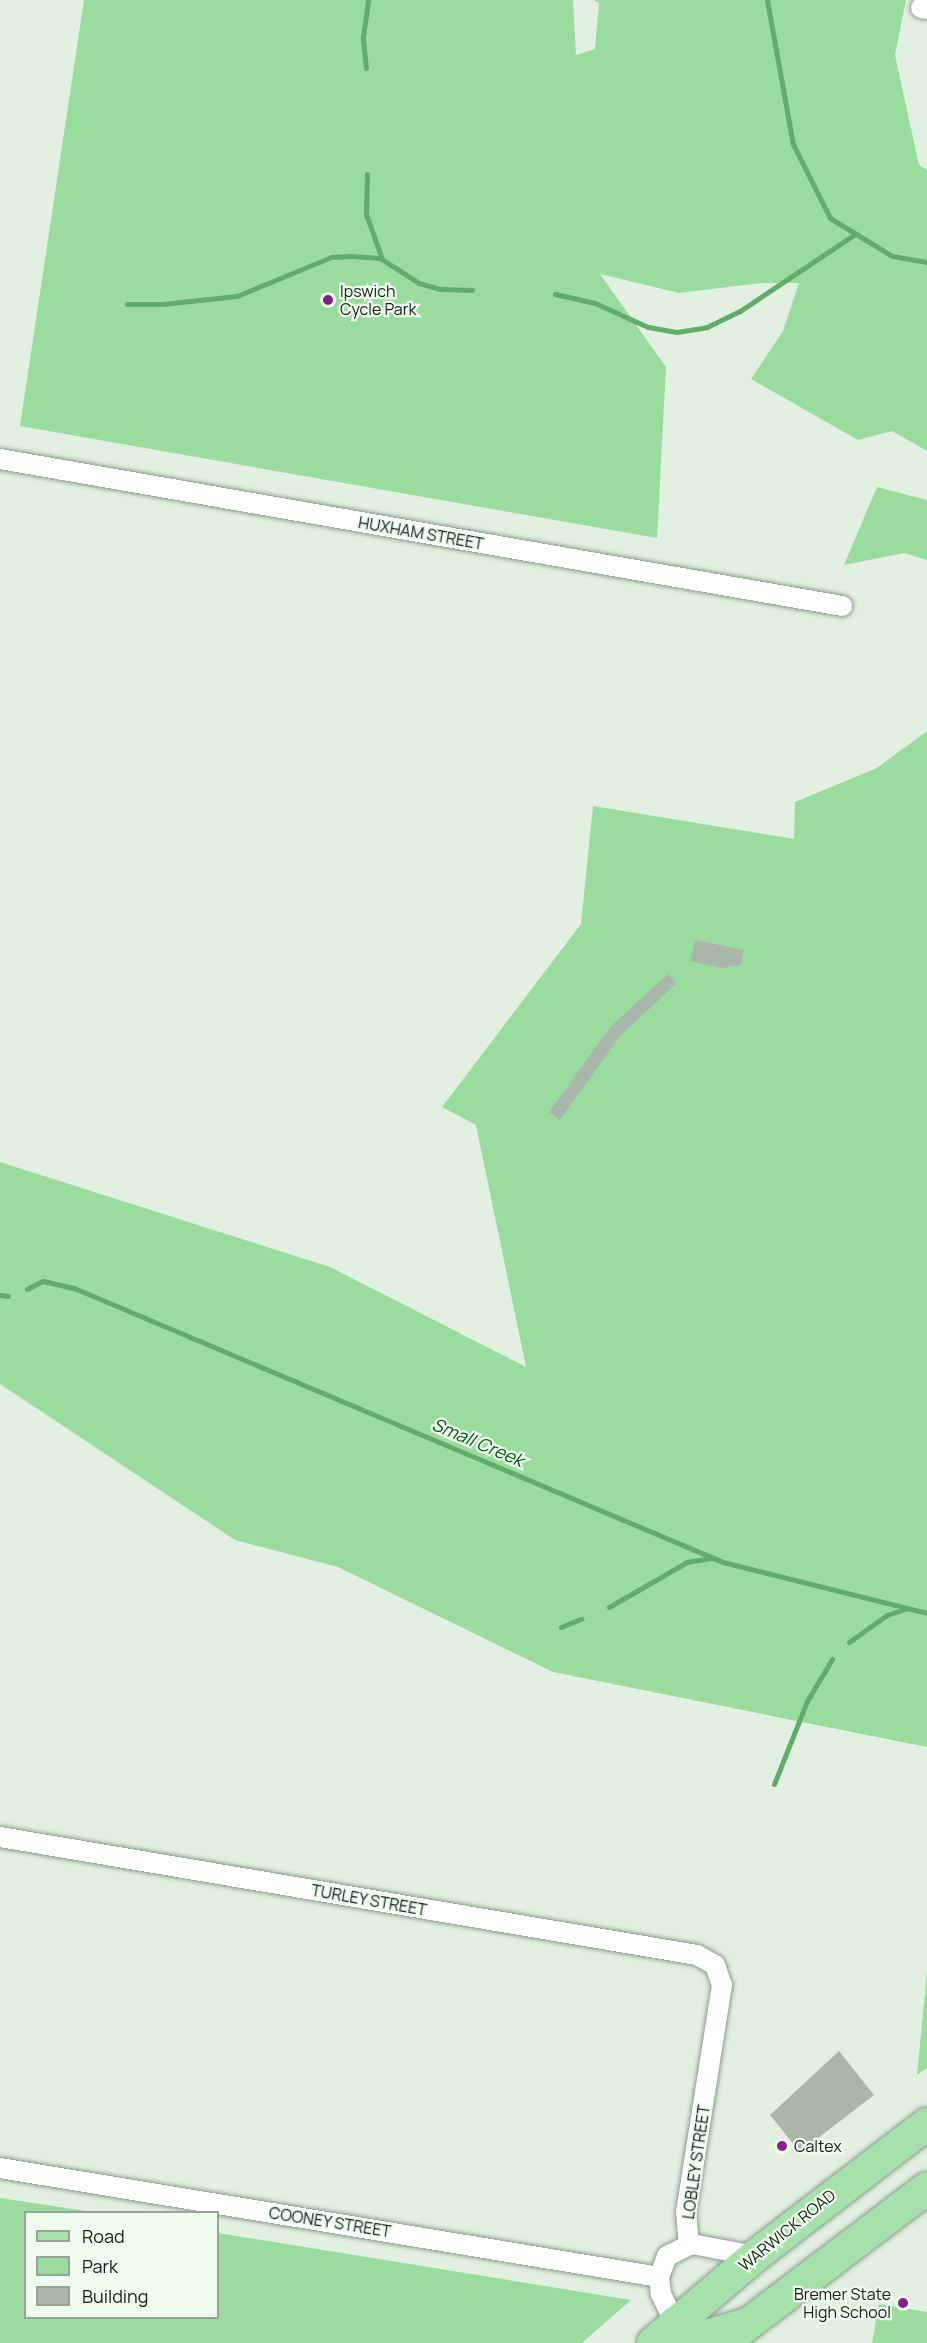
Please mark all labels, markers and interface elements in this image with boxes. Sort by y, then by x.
place label: Ipswich Cycle Park [340,281,416,319]
marker: Ipswich Cycle Park [321,293,335,307]
street label: HUXHAM STREET [357,513,485,553]
water label: Small Creek [429,1413,527,1471]
street label: TURLEY STREET [309,1880,429,1920]
street label: LOBLEY STREET [678,2103,714,2221]
place label: Caltex [794,2136,842,2156]
marker: Caltex [775,2139,789,2153]
street label: WARWICK ROAD [735,2185,839,2275]
street label: COONEY STREET [267,2203,393,2241]
legend [24,2211,219,2319]
text: Road [82,2224,125,2248]
text: Park [82,2254,118,2278]
text: Building [82,2284,148,2308]
place label: Bremer State High School [794,2284,891,2322]
marker: Bremer State High School [896,2296,910,2310]

